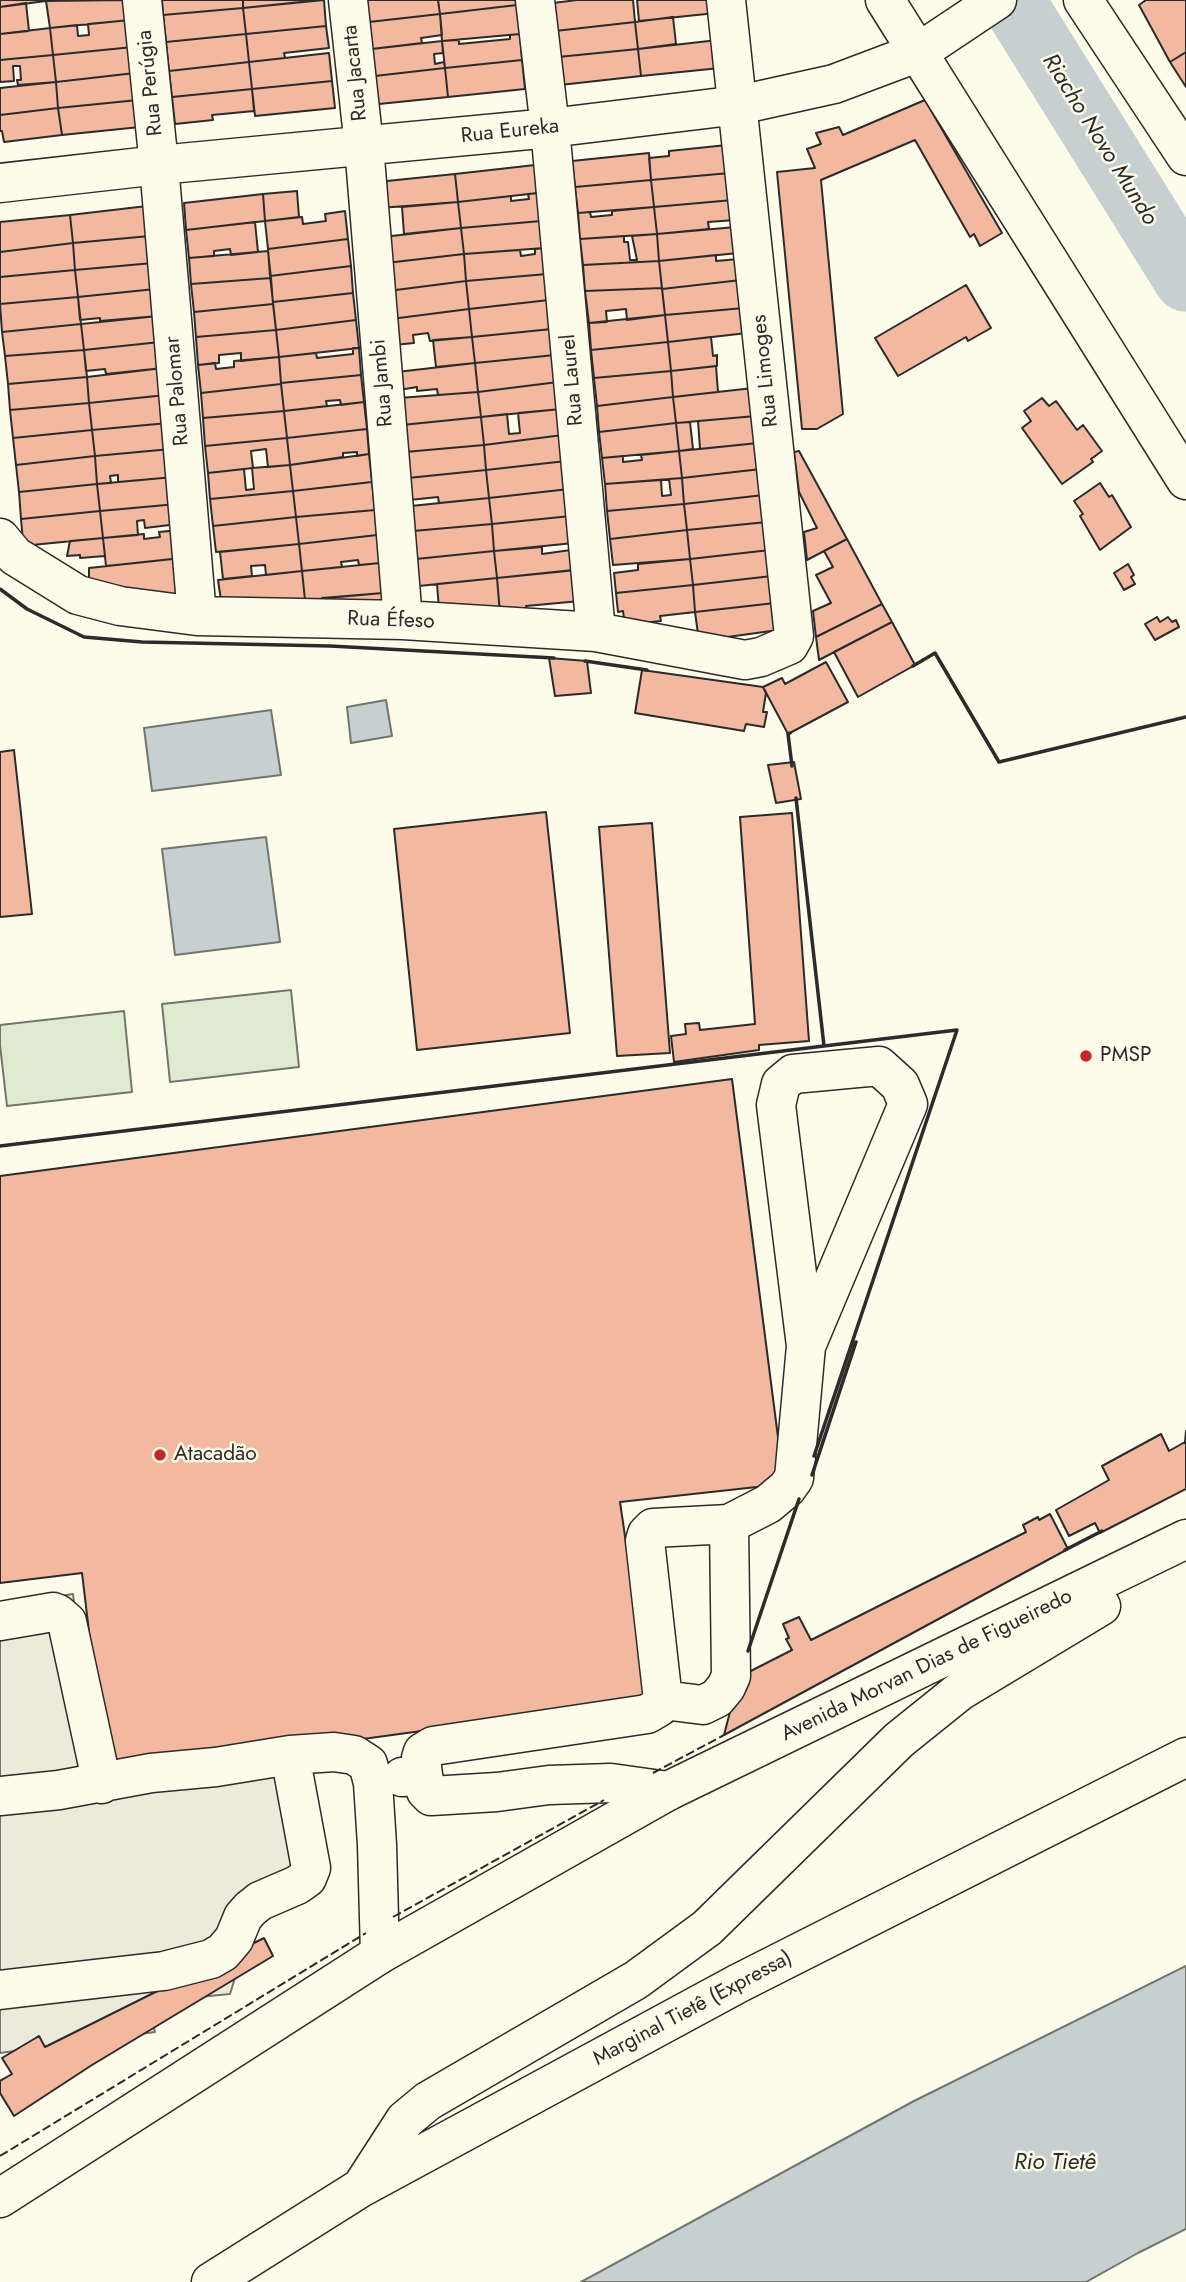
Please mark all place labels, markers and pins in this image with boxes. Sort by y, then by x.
place label: PMSP [1100,1043,1152,1069]
marker: PMSP [1078,1048,1094,1064]
place label: Atacadão [174,1442,257,1468]
marker: Atacadão [152,1447,168,1463]

